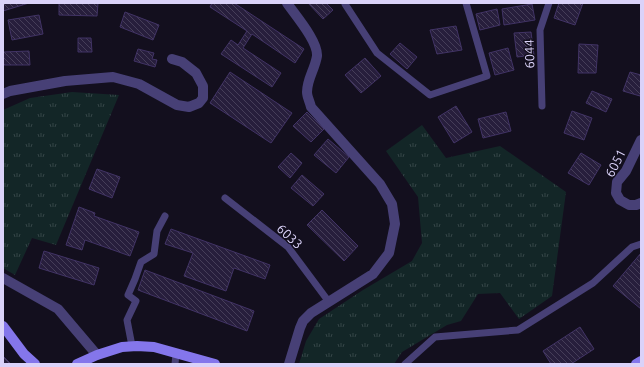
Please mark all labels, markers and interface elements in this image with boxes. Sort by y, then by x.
street label: 6044 [522,39,536,69]
street label: 6051 [602,147,628,179]
street label: 6033 [275,221,305,251]

